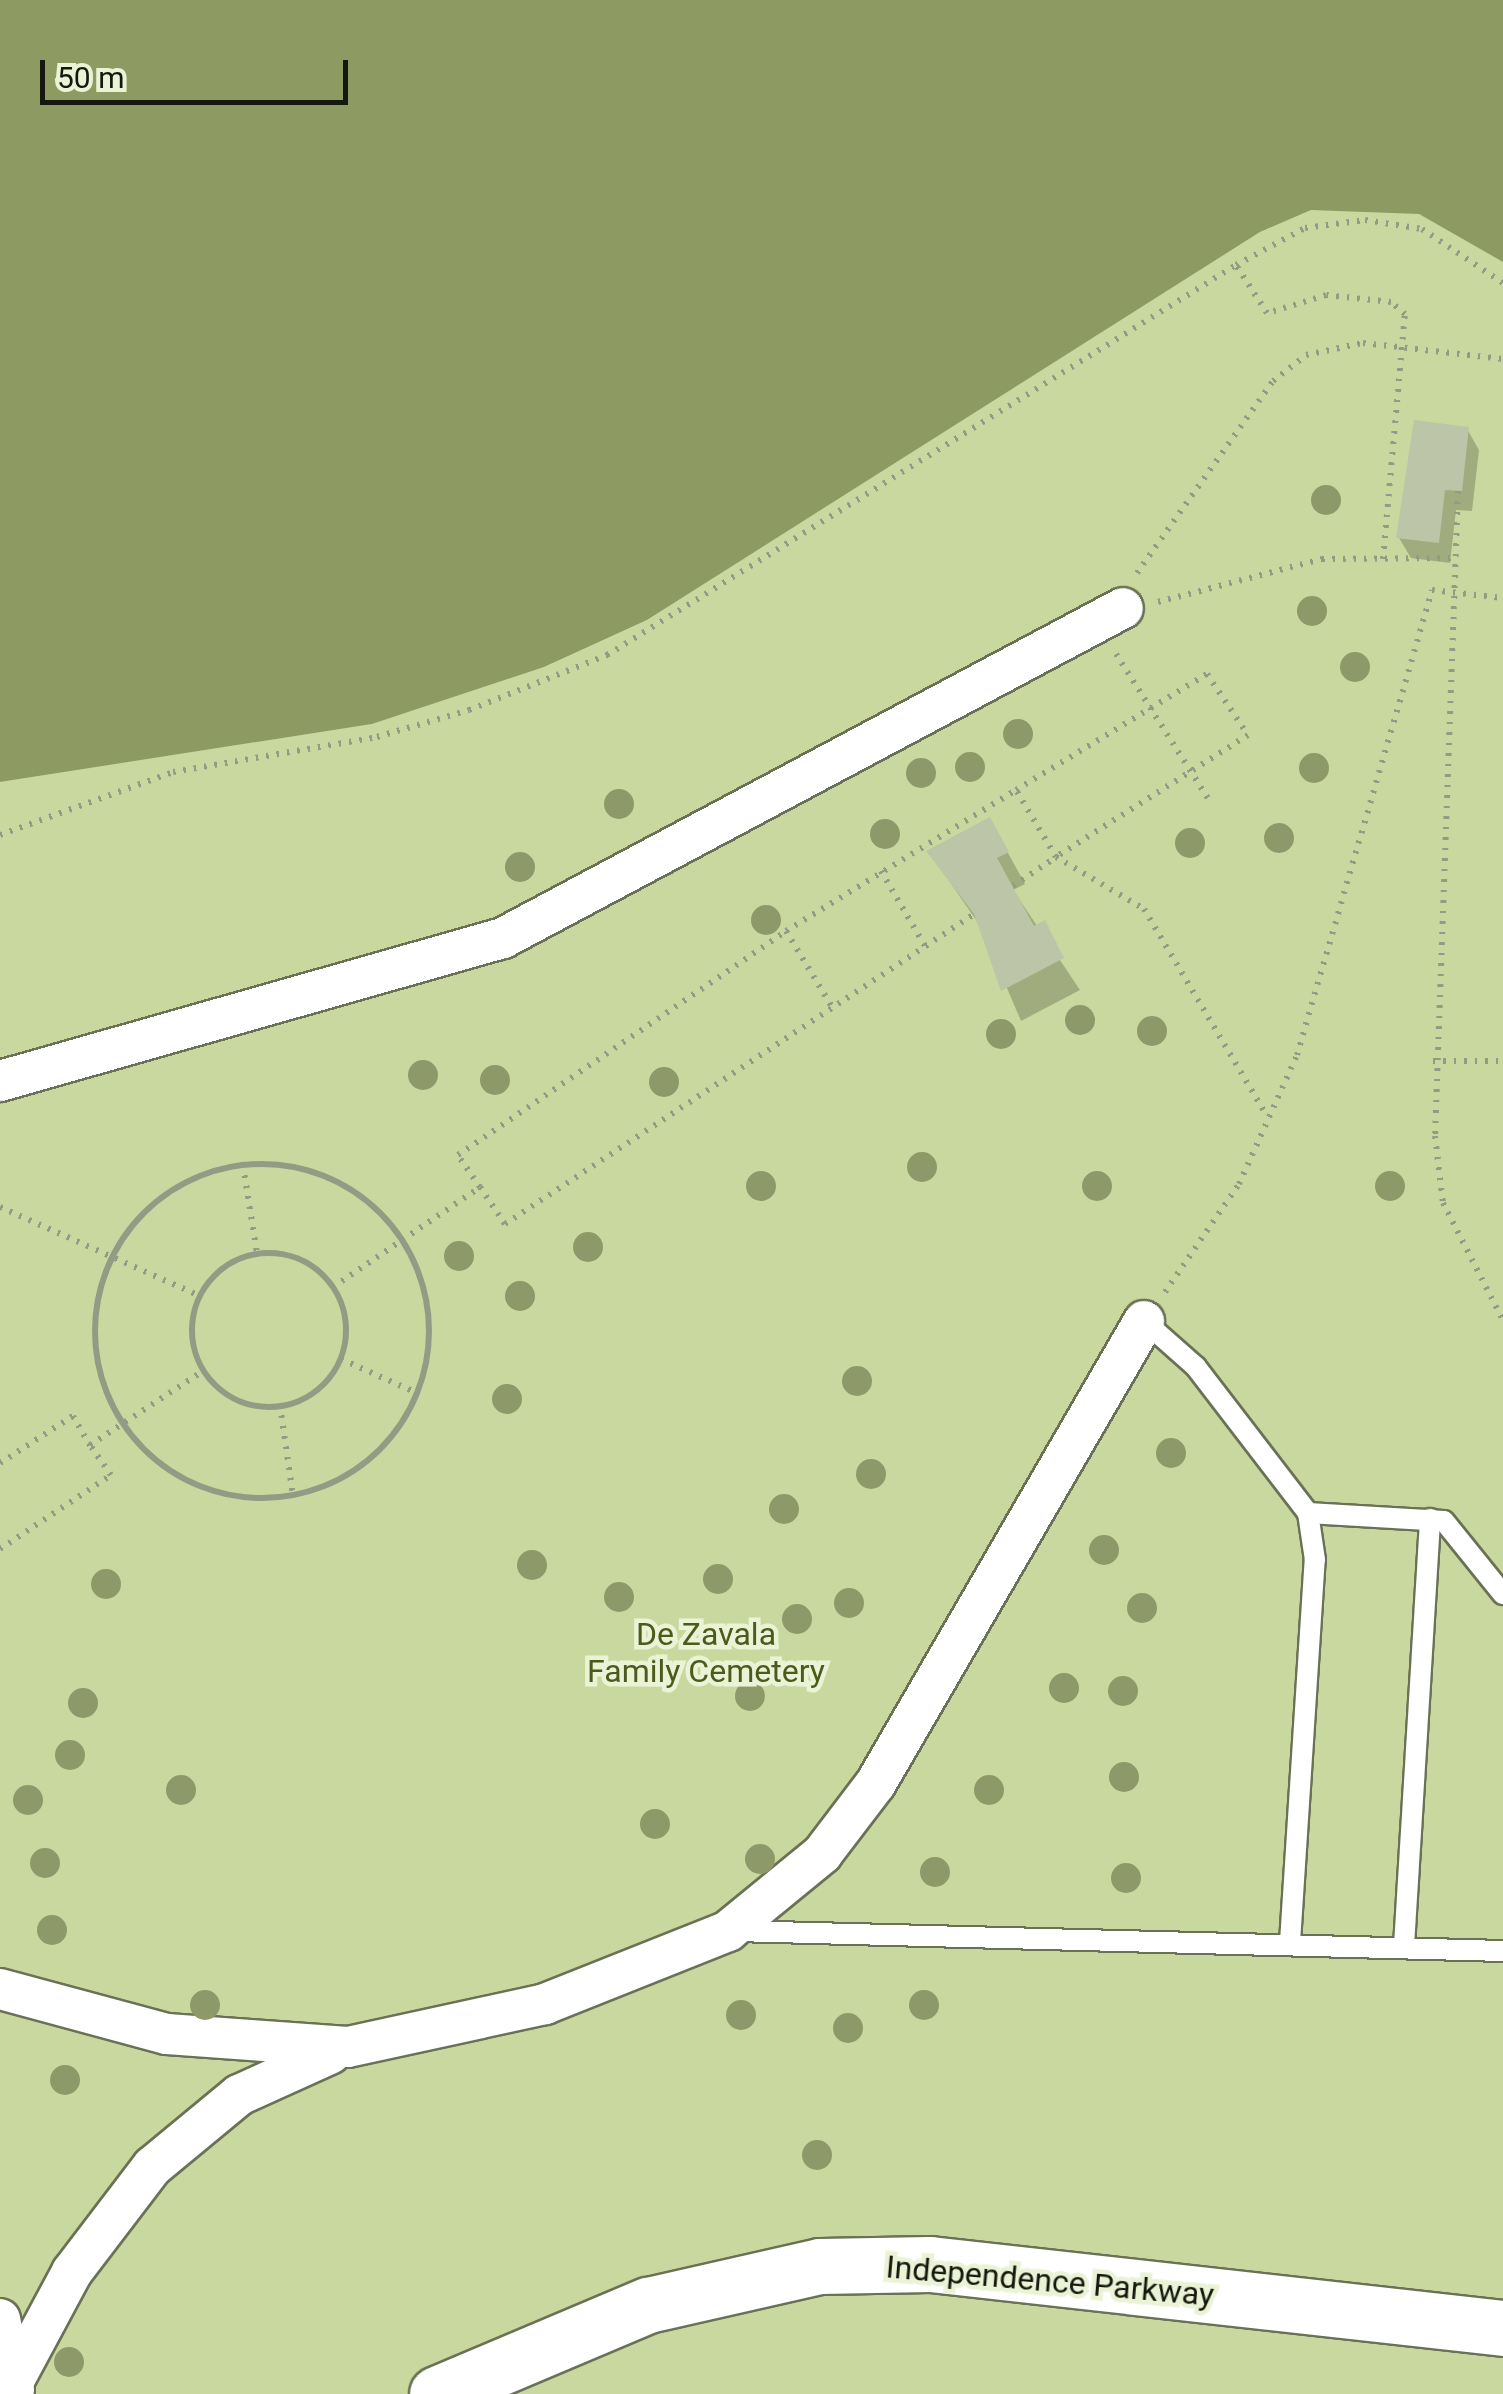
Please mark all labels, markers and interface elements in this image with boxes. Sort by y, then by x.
scale bar [45,40,352,102]
text: 50 m [57,60,124,95]
park label: De Zavala Family Cemetery [587,1616,825,1691]
street label: Independence Parkway [884,2248,1216,2314]

